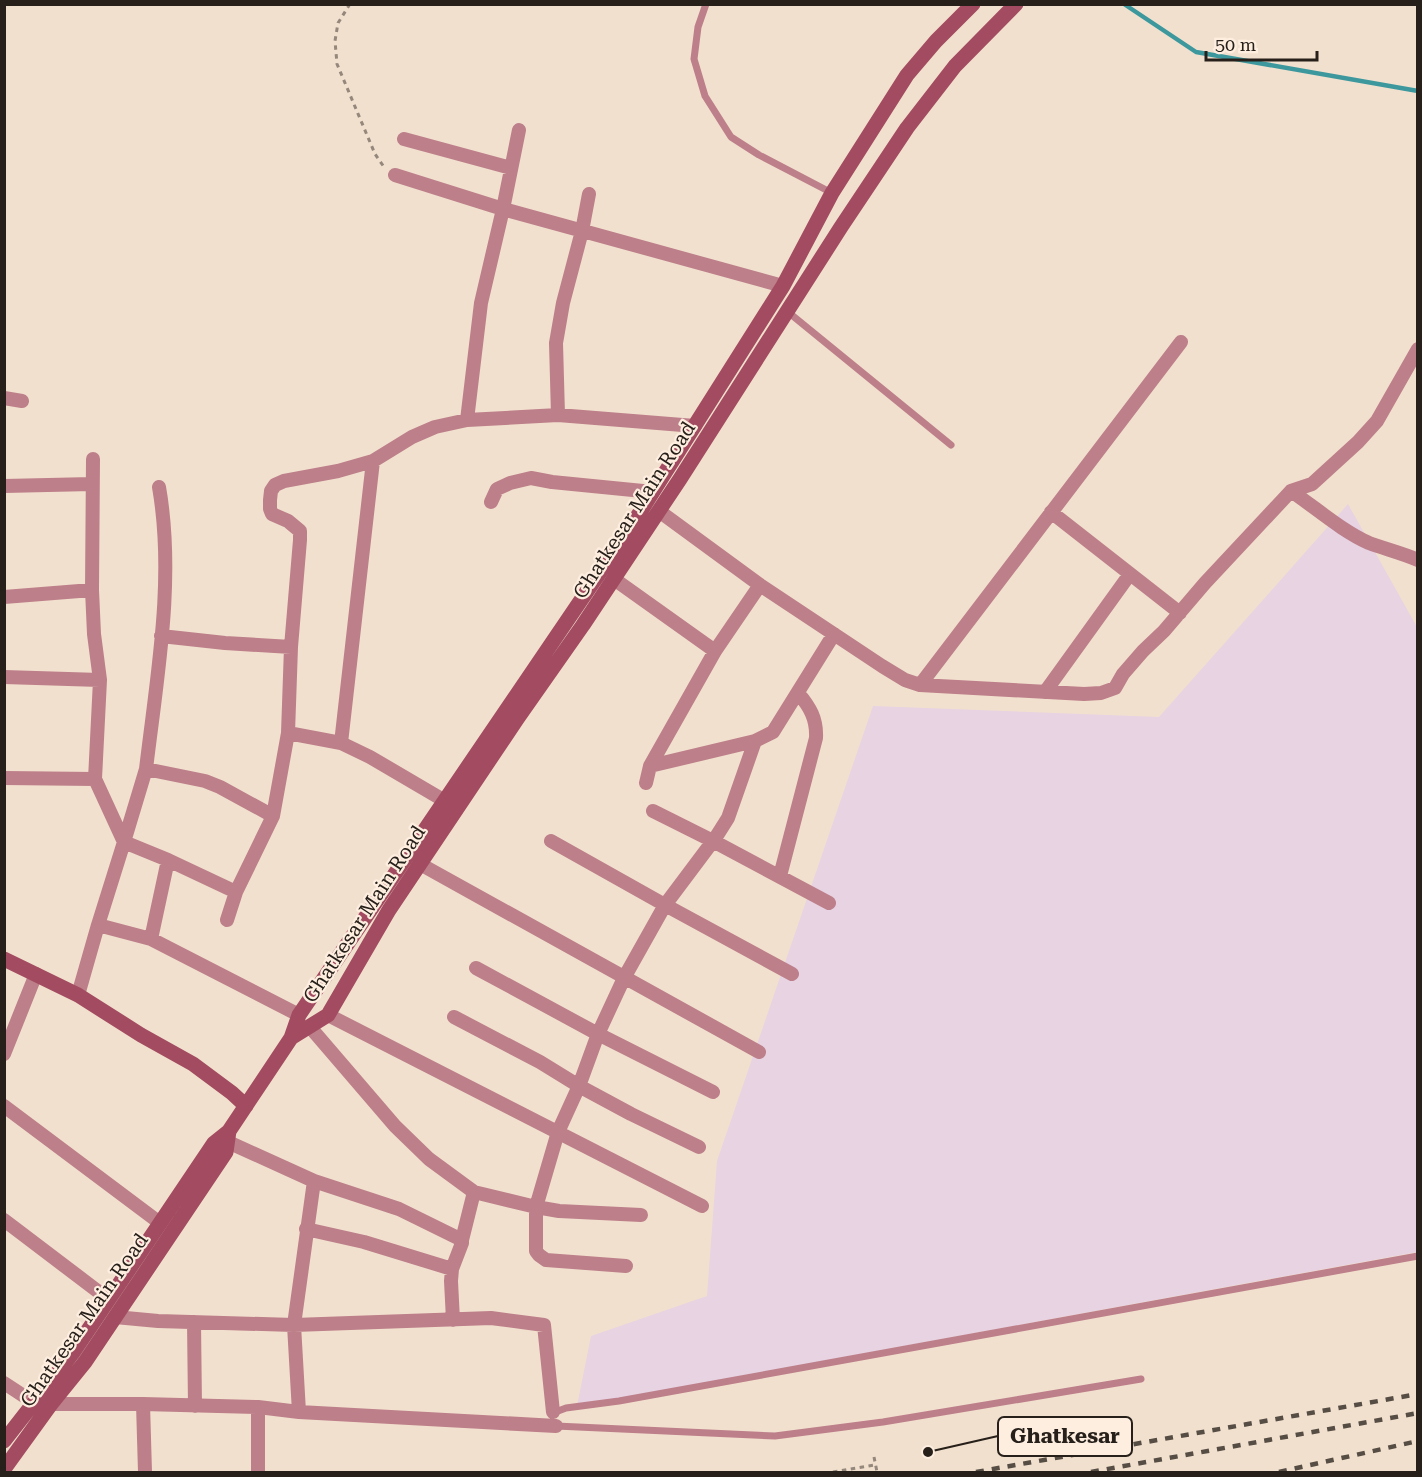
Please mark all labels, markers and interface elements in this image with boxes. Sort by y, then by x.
scale bar [1206,24,1317,62]
text: 50 m [1215,34,1256,55]
street label: Ghatkesar Main Road [568,417,700,603]
street label: Ghatkesar Main Road [298,821,430,1007]
street label: Ghatkesar Main Road [15,1229,153,1411]
callout: Ghatkesar [998,1417,1132,1456]
text: Ghatkesar [1010,1424,1120,1448]

